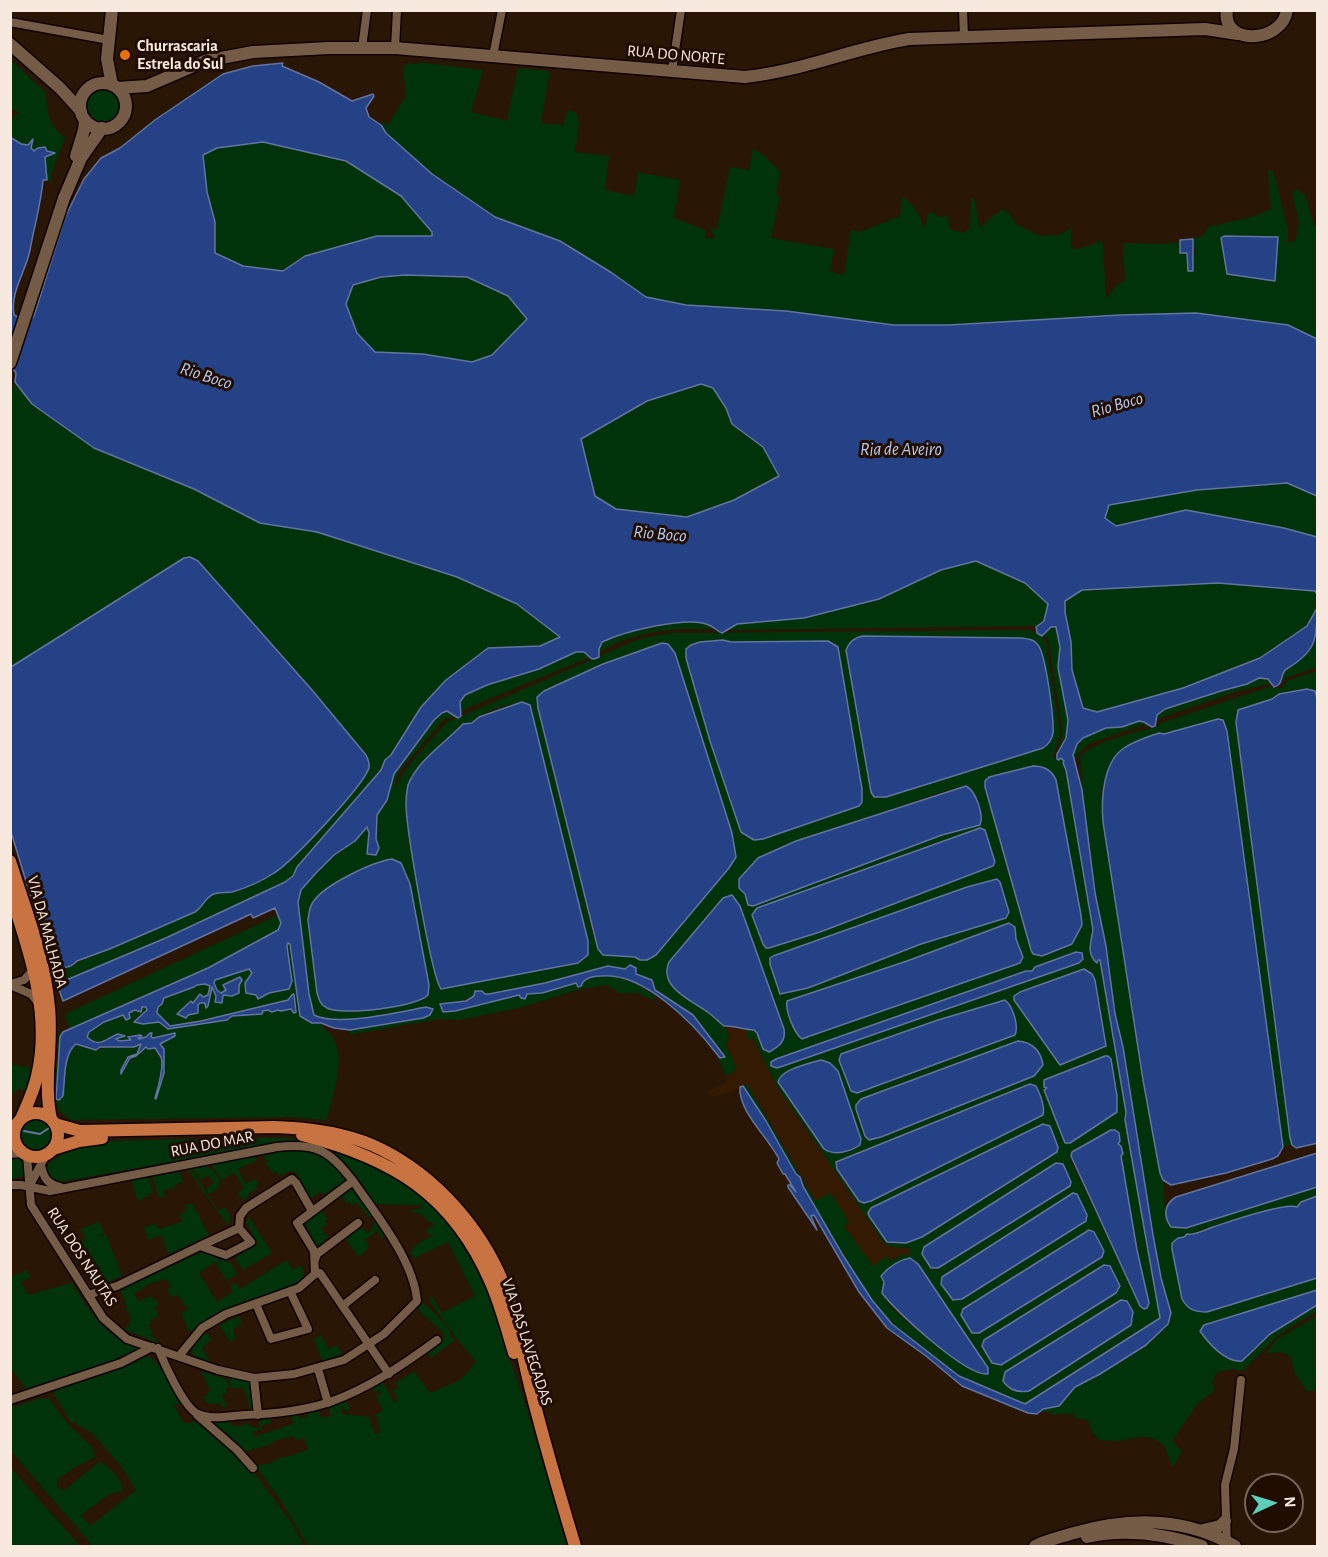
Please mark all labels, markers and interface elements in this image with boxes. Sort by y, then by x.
place label: Churrascaria Estrela do Sul [137,36,223,74]
street label: RUA DO NORTE [626,41,726,69]
marker: Churrascaria Estrela do Sul [118,48,132,62]
water label: Rio Boco [177,357,235,395]
water label: Rio Boco [1088,387,1146,423]
water label: Ria de Aveiro [860,439,942,461]
water label: Rio Boco [632,521,688,547]
street label: VIA DA MALHADA [23,874,71,990]
street label: RUA DO MAR [169,1127,255,1161]
street label: RUA DOS NAUTAS [43,1204,121,1310]
street label: VIA DAS LAVEGADAS [497,1276,557,1408]
north arrow [1244,1473,1304,1533]
text: N [1282,1496,1298,1508]

